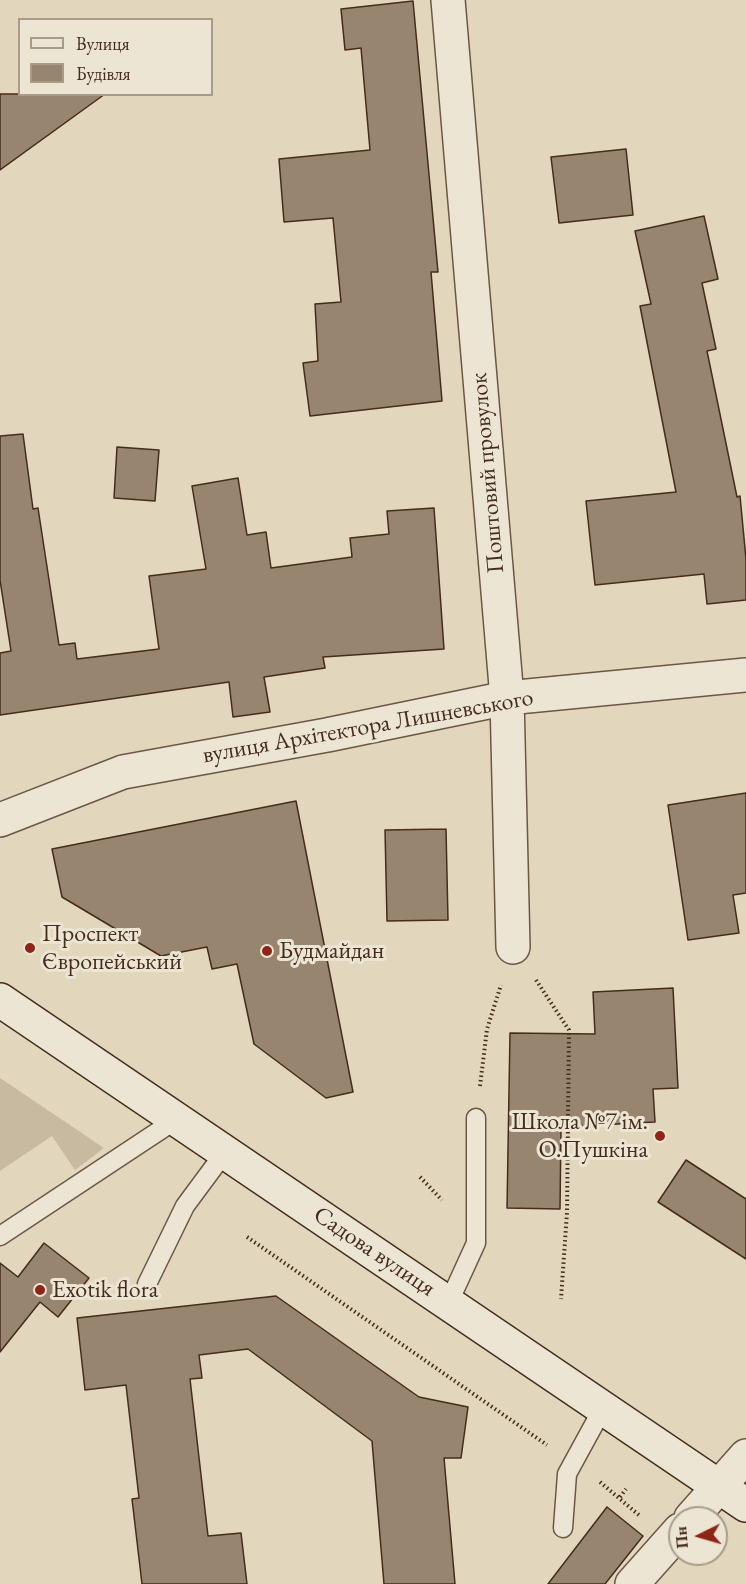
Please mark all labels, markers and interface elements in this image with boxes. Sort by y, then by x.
legend [18,18,213,96]
text: Вулиця [76,32,129,55]
text: Будівля [76,62,131,85]
street label: Поштовий провулок [465,371,511,575]
street label: вулиця Архітектора Лишневського [200,684,536,770]
place label: Проспект Європейський [42,920,182,976]
place label: Будмайдан [279,937,384,965]
marker: Проспект Європейський [23,941,37,955]
marker: Будмайдан [260,944,274,958]
place label: Школа №7 ім. О.Пушкіна [511,1108,648,1164]
marker: Школа №7 ім. О.Пушкіна [653,1129,667,1143]
street label: Садова вулиця [308,1201,440,1303]
place label: Exotik flora [52,1276,158,1304]
marker: Exotik flora [33,1283,47,1297]
north arrow [668,1506,728,1566]
text: Пн [670,1526,693,1549]

